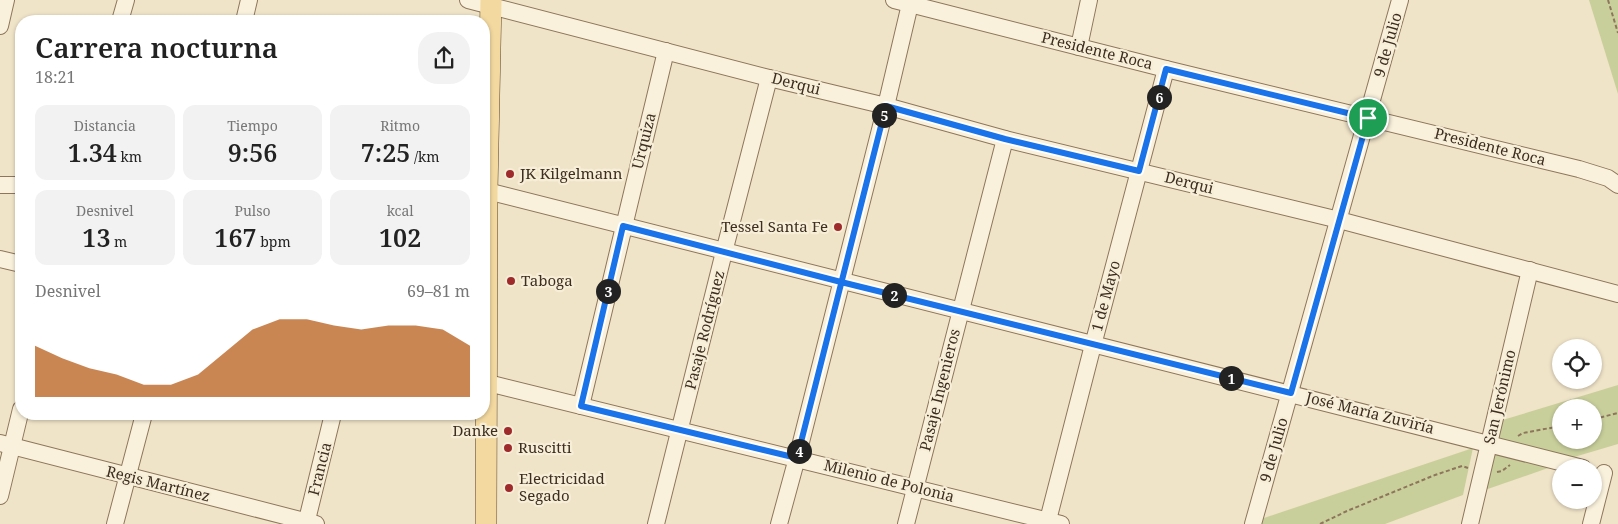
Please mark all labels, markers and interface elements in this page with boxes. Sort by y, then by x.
street label: 9 de Julio [1368,10,1406,79]
street label: Presidente Roca [1039,27,1155,74]
text: Carrera nocturna [35,28,278,66]
button: share [418,32,470,84]
text: 18:21 [35,66,75,88]
street label: Derqui [770,67,823,99]
pin: 6 [1146,84,1172,110]
text: 6 [1156,88,1163,107]
pin [1347,97,1389,139]
pin: 5 [872,102,896,128]
icon: arrive [1354,104,1382,132]
text: 5 [881,106,888,125]
street label: Urquiza [626,110,660,171]
text: Distancia [74,116,136,135]
text: Tiempo [227,116,278,135]
text: Ritmo [380,116,420,135]
street label: Presidente Roca [1432,123,1548,170]
text: 1.34 [68,135,117,169]
text: 9:56 [228,135,277,169]
text: 7:25 [361,135,410,169]
text: km [117,147,142,166]
text: /km [410,147,440,166]
place label: JK Kilgelmann [519,163,623,183]
street label: Derqui [1163,166,1216,198]
marker: JK Kilgelmann [504,168,516,180]
text: Desnivel [76,201,134,220]
text: Pulso [234,201,271,220]
text: kcal [387,201,414,220]
place label: Tessel Santa Fe [721,216,828,236]
text: 13 [82,220,110,254]
text: 167 [214,220,257,254]
text: 102 [379,220,421,254]
marker: Tessel Santa Fe [832,221,844,233]
text: m [110,232,127,251]
text: bpm [257,232,291,251]
street label: 1 de Mayo [1086,258,1124,333]
street label: Pasaje Rodríguez [680,268,728,391]
place label: Taboga [521,270,573,290]
marker: Taboga [505,275,517,287]
pin: 3 [596,278,620,304]
text: Desnivel [35,280,101,302]
text: 69–81 m [407,280,470,302]
text: 3 [605,282,612,301]
pin: 2 [882,282,906,308]
text: 2 [891,286,898,305]
street label: Pasaje Ingenieros [914,326,964,453]
map controls [1552,339,1602,509]
button: locate [1552,339,1602,389]
street label: San Jerónimo [1478,347,1520,446]
pin: 1 [1218,366,1244,390]
text: 1 [1228,369,1235,388]
street label: José María Zuviría [1303,386,1437,438]
button: + [1552,399,1602,449]
street label: 9 de Julio [1254,415,1292,484]
place label: Danke [452,420,498,440]
marker: Danke [502,425,514,437]
place label: Ruscitti [518,437,572,457]
pin: 4 [786,438,812,464]
street label: Francia [303,440,335,498]
marker: Ruscitti [502,442,514,454]
text: 4 [796,442,803,461]
street label: Milenio de Polonia [822,454,957,506]
button: − [1552,459,1602,509]
street label: Regis Martínez [104,460,212,506]
place label: Electricidad Segado [519,468,605,505]
marker: Electricidad Segado [503,482,515,494]

